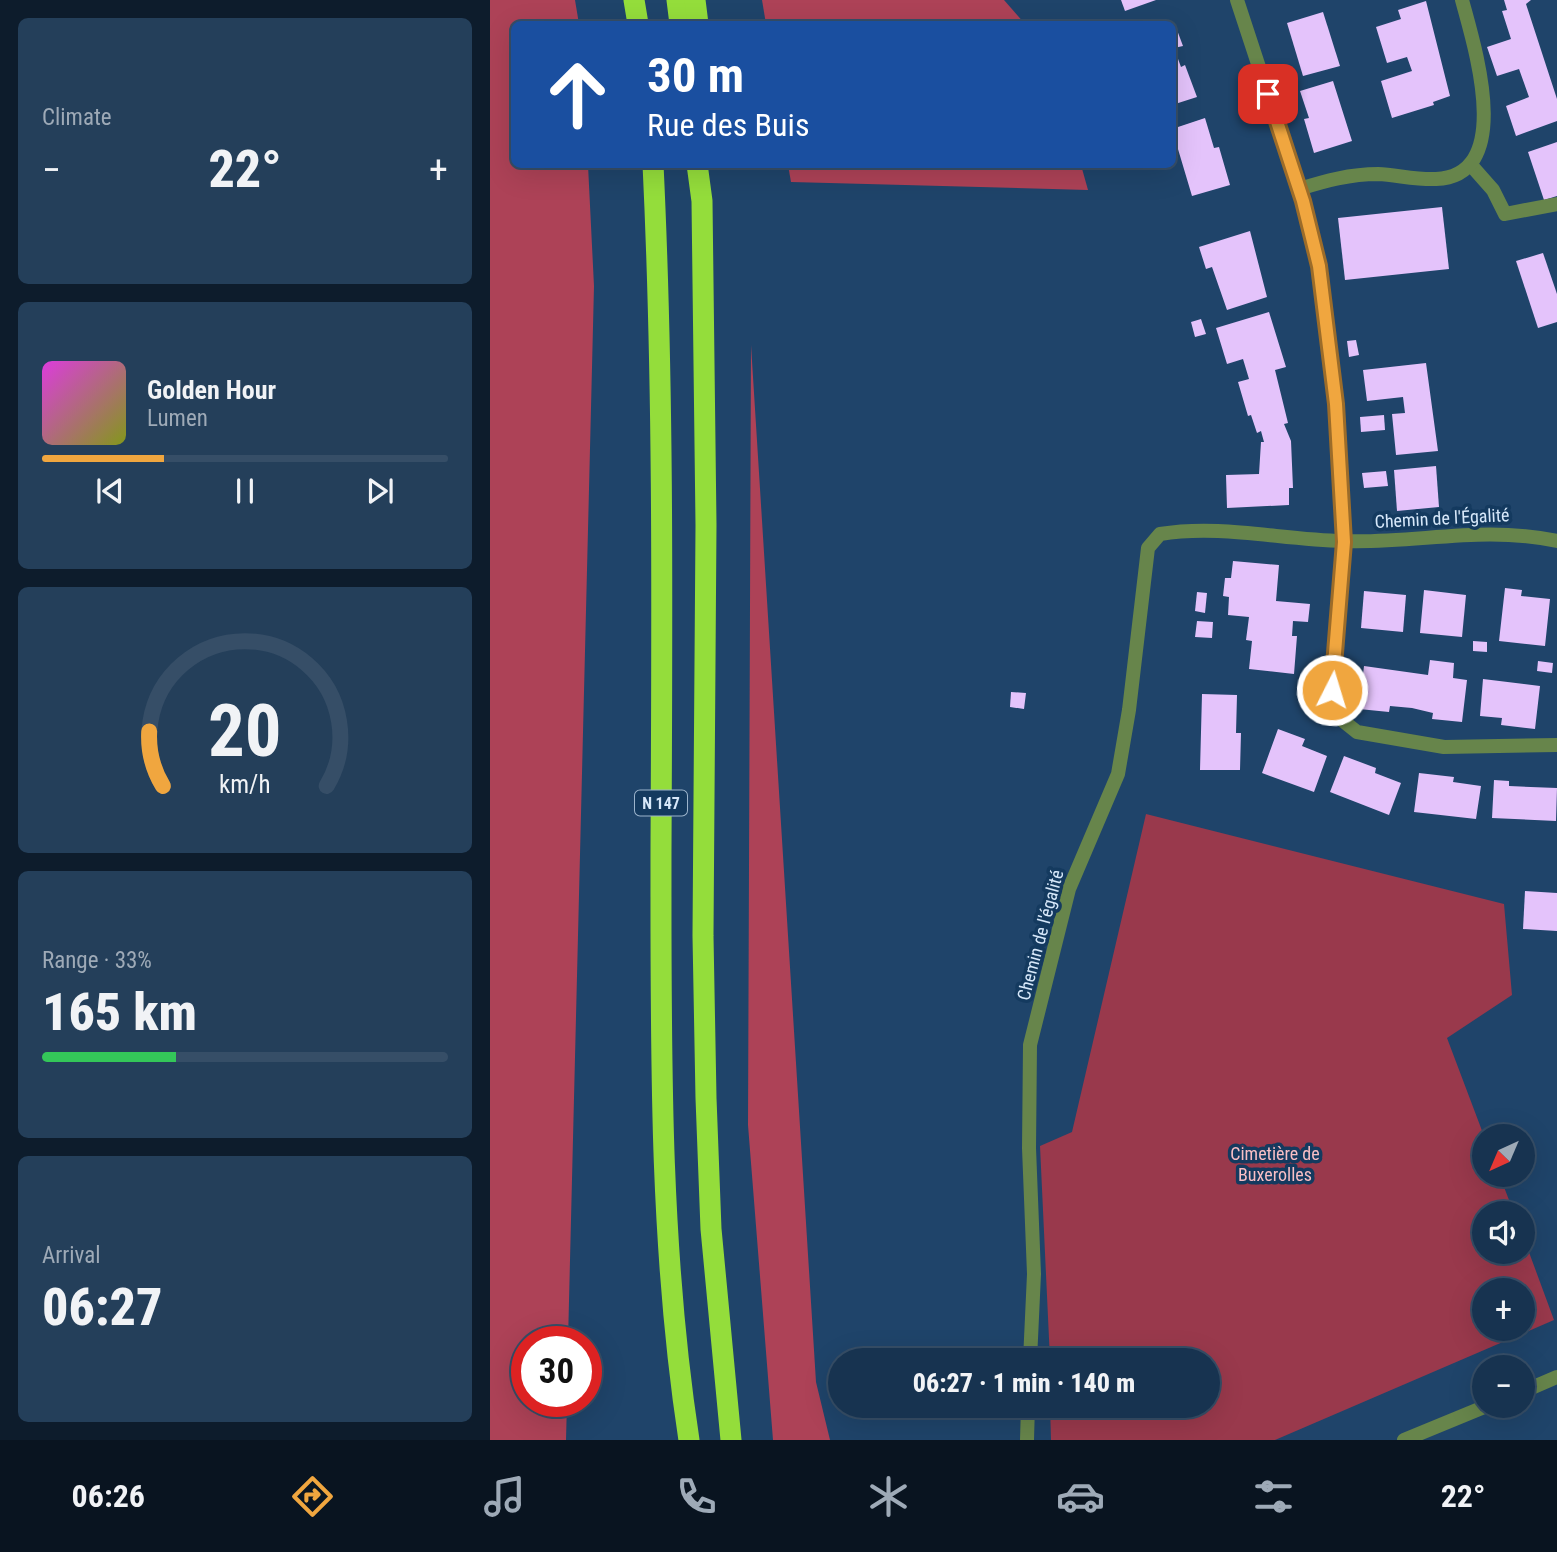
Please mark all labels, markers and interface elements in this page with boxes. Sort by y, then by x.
text: 30 m [647,47,744,104]
icon: ahead [532,49,623,140]
pin [1238,64,1298,124]
icon: arrive [1249,75,1287,113]
text: Climate [42,104,112,131]
text: Rue des Buis [647,106,809,144]
text: 22° [208,139,282,200]
text: − [42,148,61,192]
text: + [429,148,448,192]
text: Golden Hour [147,375,276,405]
text: Lumen [147,405,208,432]
icon: previous [91,472,129,510]
icon: pause [226,472,264,510]
icon: next [361,472,399,510]
street label: Chemin de l'Égalité [1374,504,1510,532]
position arrow [1295,653,1369,727]
text: 20 [208,688,282,774]
text: km/h [219,770,271,799]
road number: N 147 [635,790,687,816]
street label: Chemin de l'égalité [1013,868,1067,1002]
text: Range · 33% [42,947,152,974]
text: 165 km [42,982,197,1043]
north arrow [1472,1124,1535,1186]
map controls [1472,1124,1535,1418]
park label: Cimetière de Buxerolles [1230,1143,1320,1185]
button: sound [1472,1201,1535,1264]
text: Arrival [42,1242,101,1269]
text: 06:27 [42,1277,162,1338]
button: + [1472,1278,1535,1341]
speed limit sign: 30 [511,1326,602,1417]
button: − [1472,1355,1535,1418]
text: 06:27 · 1 min · 140 m [913,1368,1135,1398]
icon: directions [288,1472,337,1521]
icon: music [480,1472,529,1521]
icon: phone [672,1472,721,1521]
icon: climate [864,1472,913,1521]
icon: car [1056,1472,1105,1521]
icon: filters [1249,1472,1298,1521]
text: 06:26 [72,1477,145,1515]
text: 22° [1441,1477,1485,1515]

